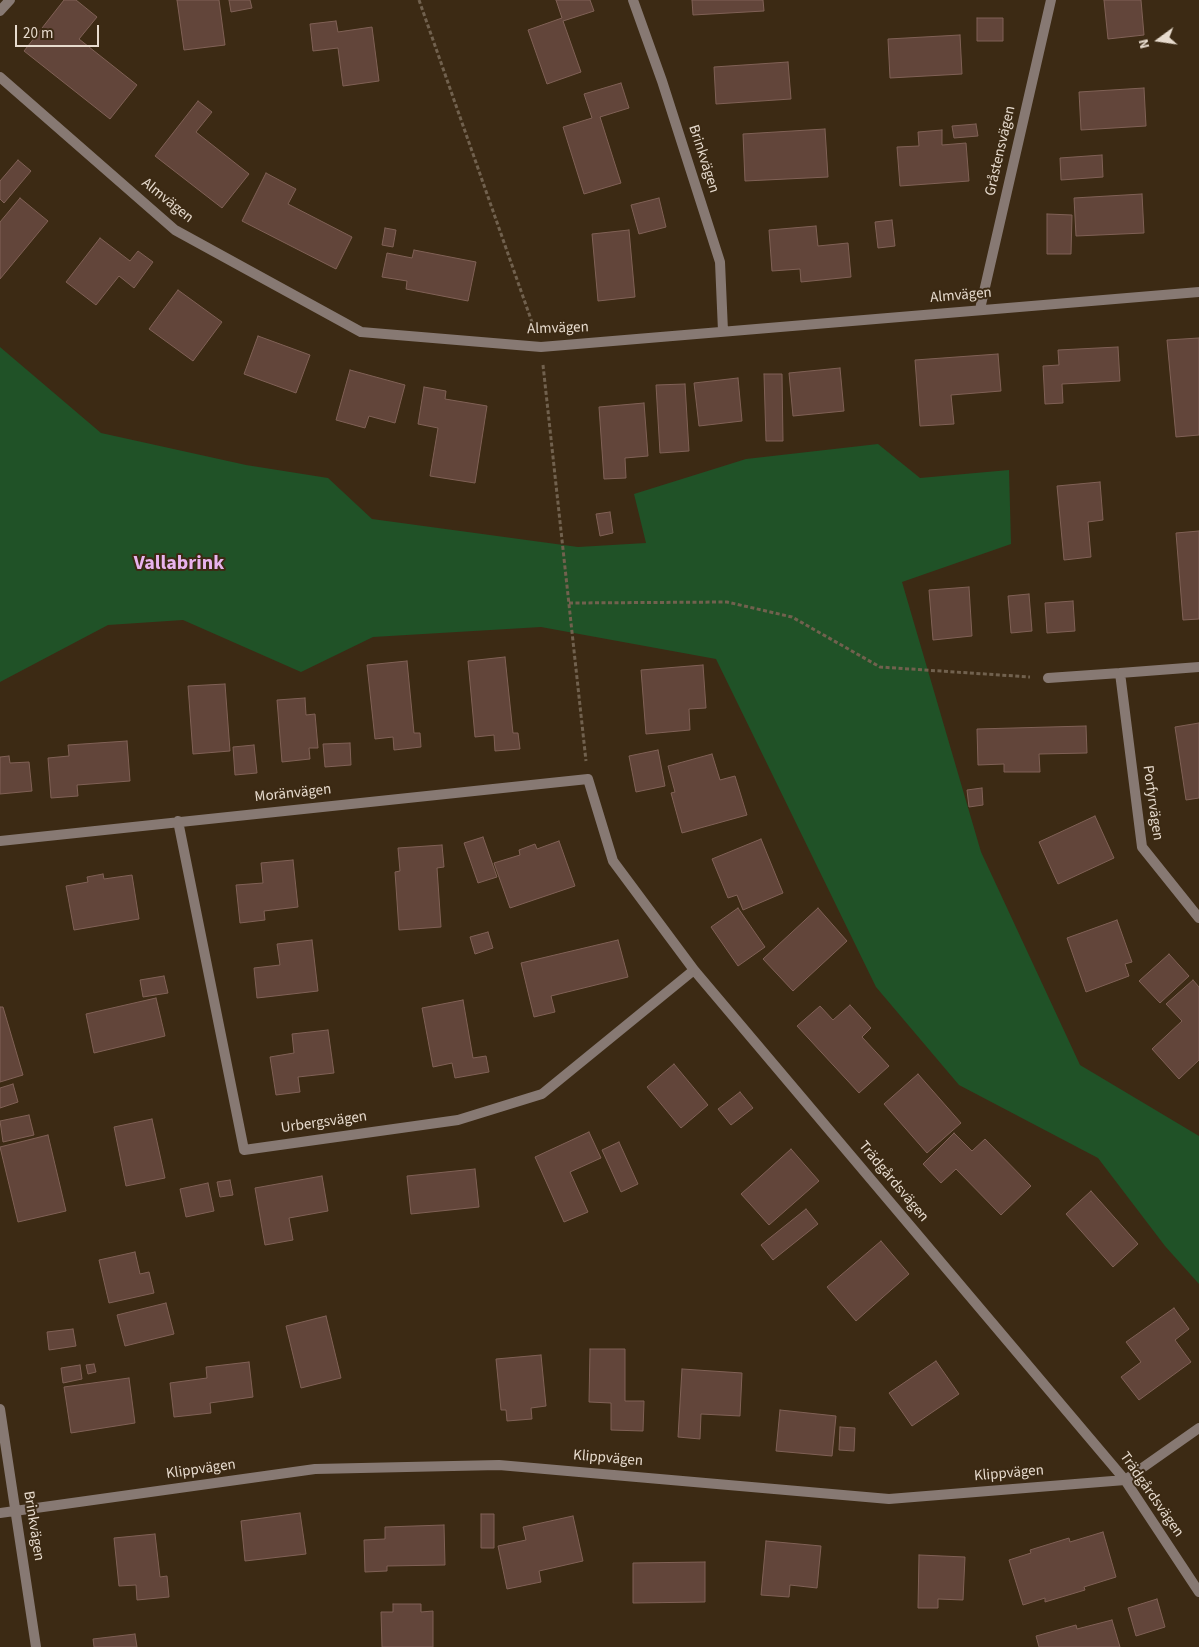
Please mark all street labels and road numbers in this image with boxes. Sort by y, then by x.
street label: Gråstensvägen [982,104,1020,198]
street label: Brinkvägen [684,123,722,195]
street label: Almvägen [137,175,197,227]
street label: Almvägen [929,284,993,308]
street label: Almvägen [527,319,589,339]
street label: Porfyrvägen [1138,764,1166,842]
street label: Moränvägen [254,781,332,807]
street label: Urbergsvägen [280,1108,368,1138]
street label: Trädgårdsvägen [854,1138,932,1226]
street label: Klippvägen [572,1447,644,1471]
street label: Trädgårdsvägen [1115,1449,1187,1541]
street label: Klippvägen [165,1456,237,1484]
street label: Klippvägen [973,1462,1045,1486]
street label: Brinkvägen [19,1490,47,1562]

